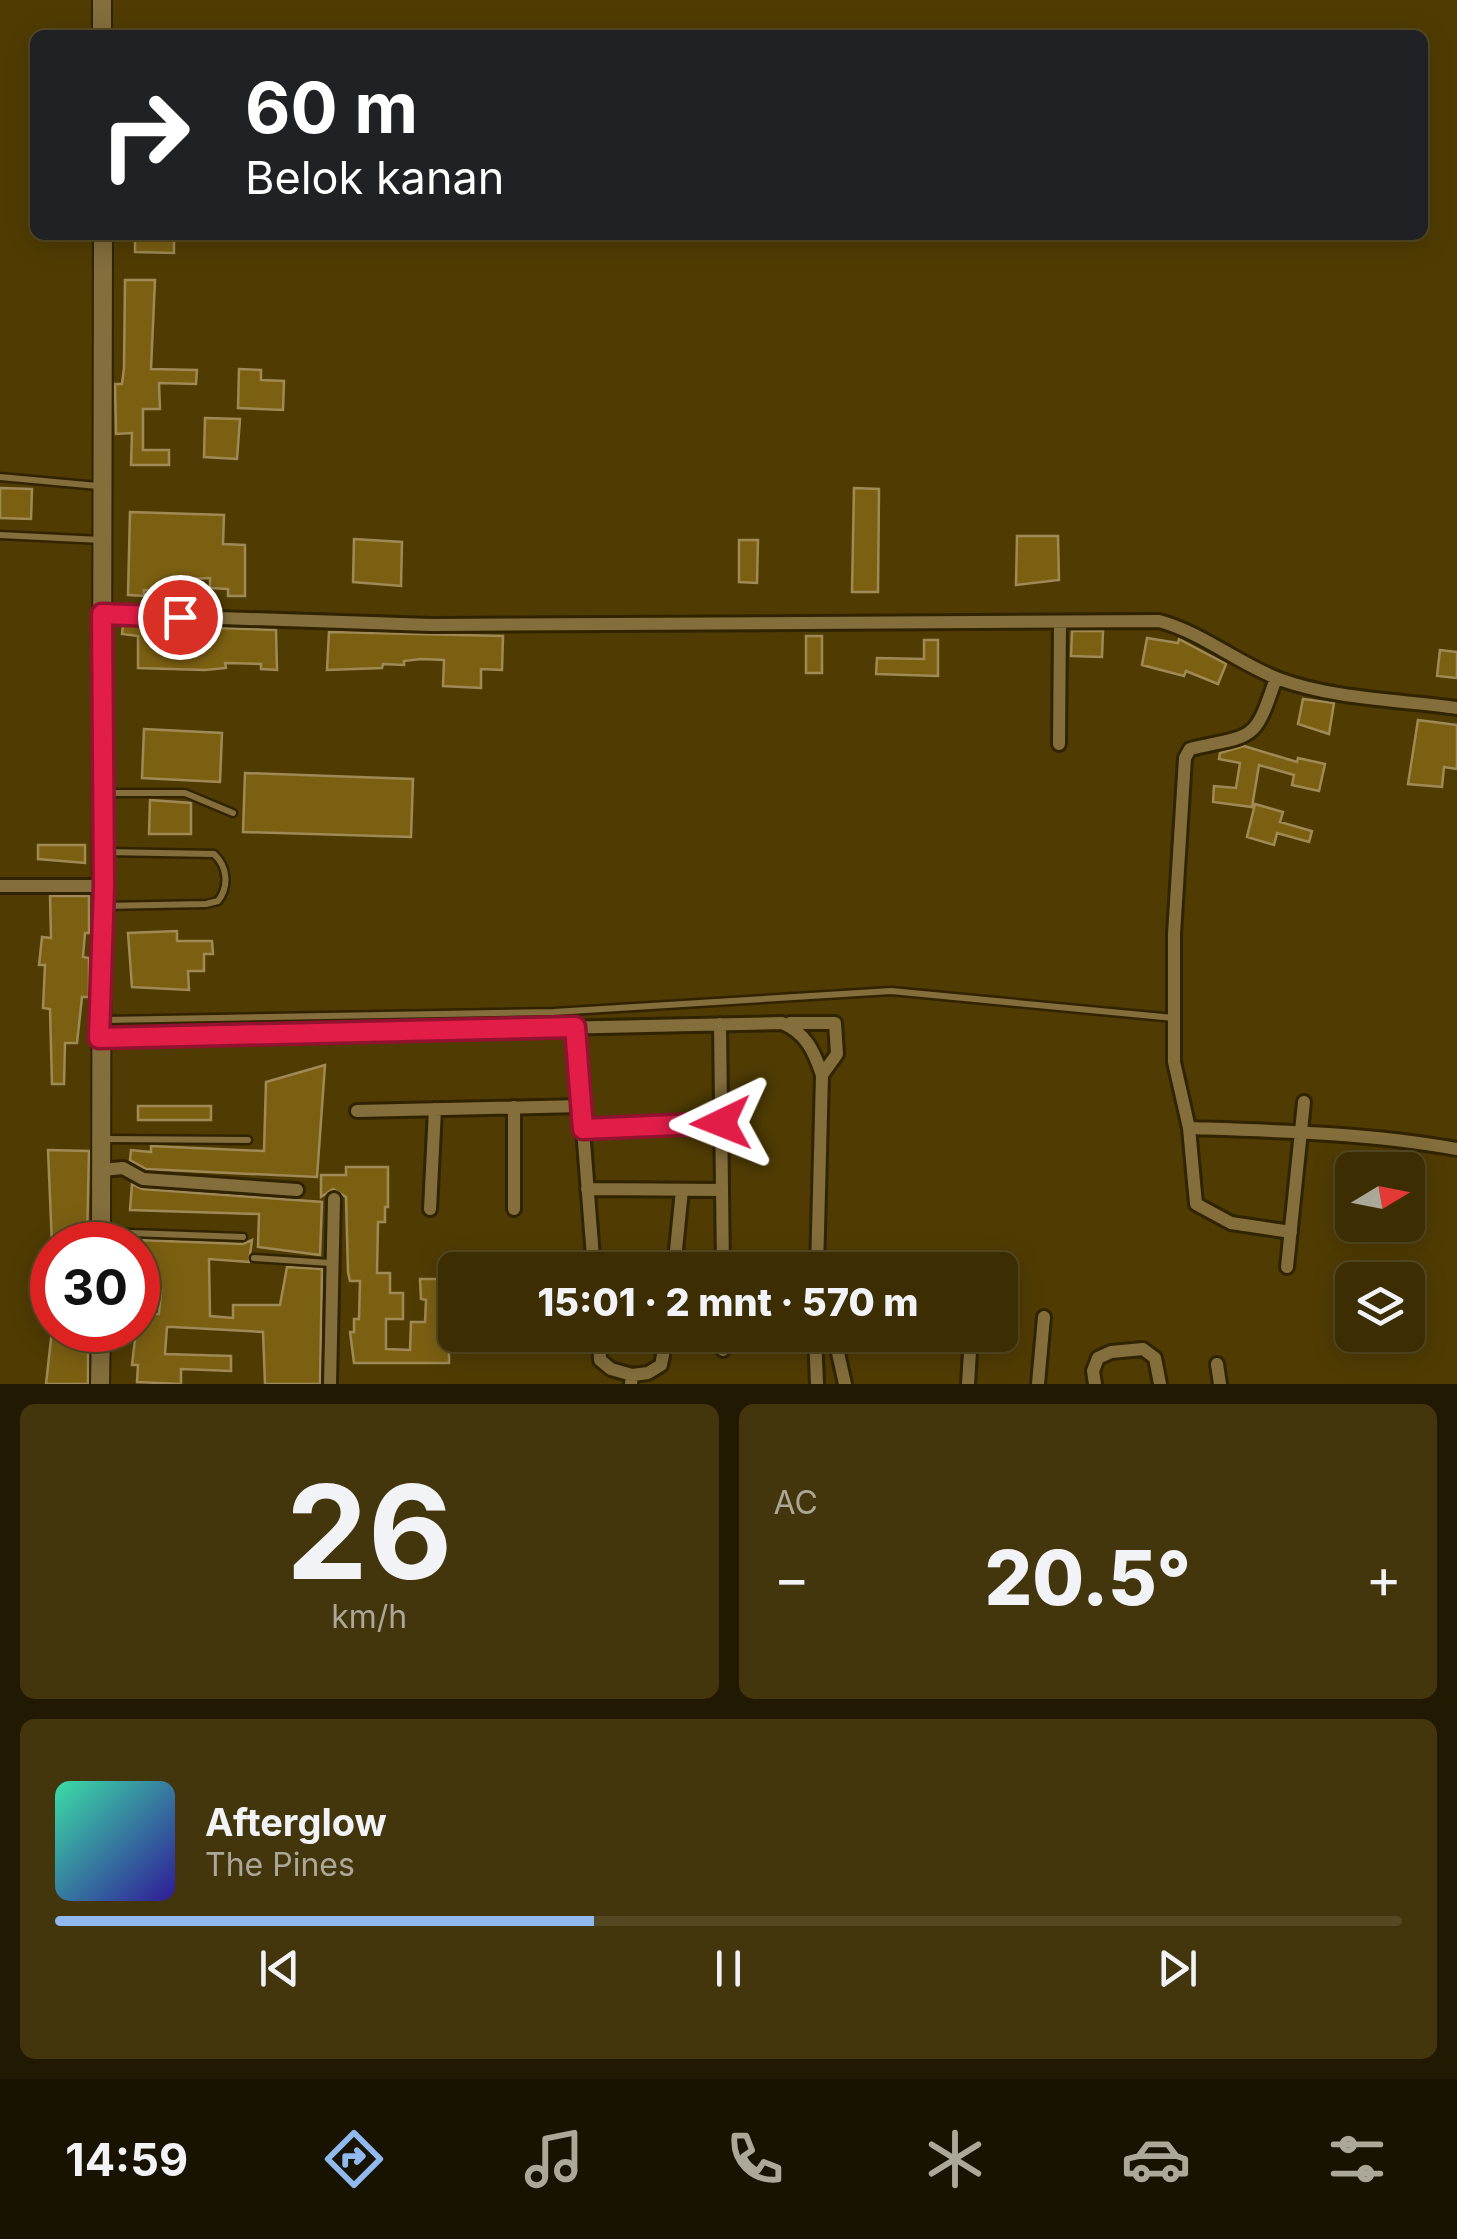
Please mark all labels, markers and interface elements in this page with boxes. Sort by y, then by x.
text: 60 m [245,65,418,150]
icon: right [80,70,210,200]
text: Belok kanan [245,150,504,205]
pin [138,575,223,660]
icon: arrive [153,590,208,645]
position arrow [669,1071,773,1175]
north arrow [1335,1152,1425,1242]
map controls [1335,1152,1425,1352]
speed limit sign: 30 [30,1222,160,1352]
button: layers [1335,1262,1425,1352]
text: 15:01 · 2 mnt · 570 m [538,1279,918,1325]
text: 26 [286,1453,452,1610]
text: AC [774,1483,818,1522]
text: 20.5° [984,1532,1191,1623]
text: − [774,1545,810,1611]
text: + [1366,1545,1402,1611]
text: km/h [331,1597,407,1636]
text: Afterglow [205,1799,387,1845]
text: The Pines [205,1845,355,1884]
icon: previous [252,1941,307,1996]
icon: pause [701,1941,756,1996]
icon: next [1150,1941,1205,1996]
icon: directions [319,2124,389,2194]
icon: music [519,2124,589,2194]
icon: phone [720,2124,790,2194]
icon: climate [920,2124,990,2194]
icon: car [1121,2124,1191,2194]
icon: filters [1322,2124,1392,2194]
text: 14:59 [65,2132,188,2187]

